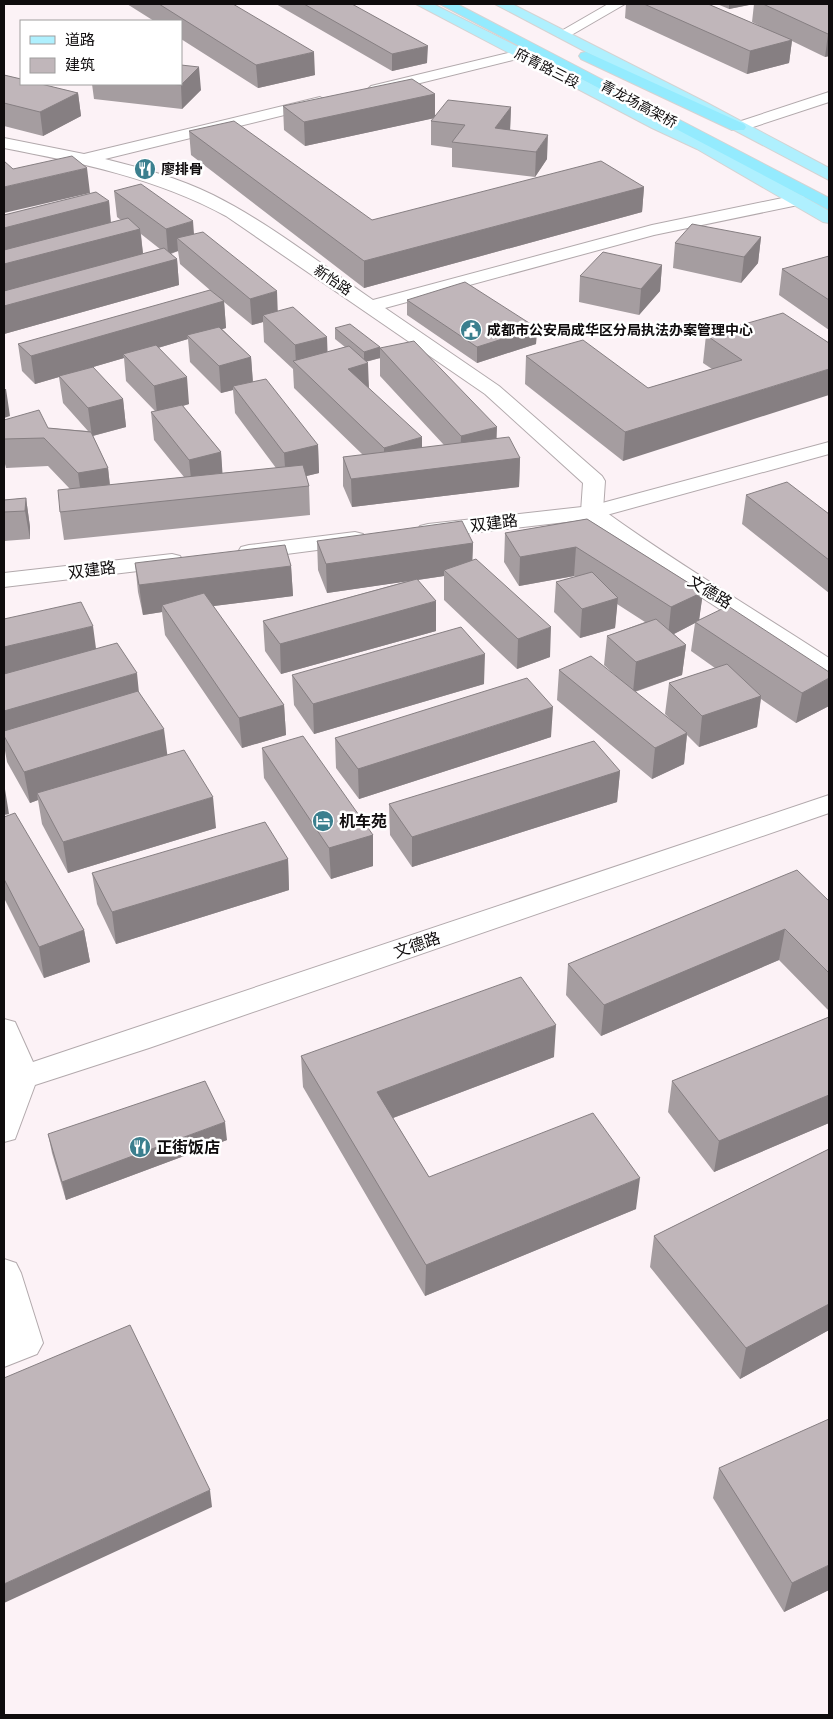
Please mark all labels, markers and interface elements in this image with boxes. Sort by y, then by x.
legend [20,20,182,85]
text: 道路 [65,30,95,49]
street label: 府青路三段 [512,44,582,92]
text: 建筑 [65,55,95,74]
street label: 青龙场高架桥 [598,76,680,132]
restaurant icon: 廖排骨 [133,157,157,181]
place label: 廖排骨 [161,160,203,178]
street label: 新怡路 [311,261,355,299]
public building icon: 成都市公安局成华区分局执法办案管理中心 [459,318,483,342]
place label: 成都市公安局成华区分局执法办案管理中心 [487,321,753,339]
street label: 双建路 [469,510,519,536]
street label: 双建路 [67,557,117,583]
street label: 文德路 [684,571,736,613]
hotel icon: 机车苑 [311,809,335,833]
place label: 机车苑 [339,811,387,832]
street label: 文德路 [391,927,443,963]
restaurant icon: 正街饭店 [128,1135,152,1159]
place label: 正街饭店 [156,1137,220,1158]

